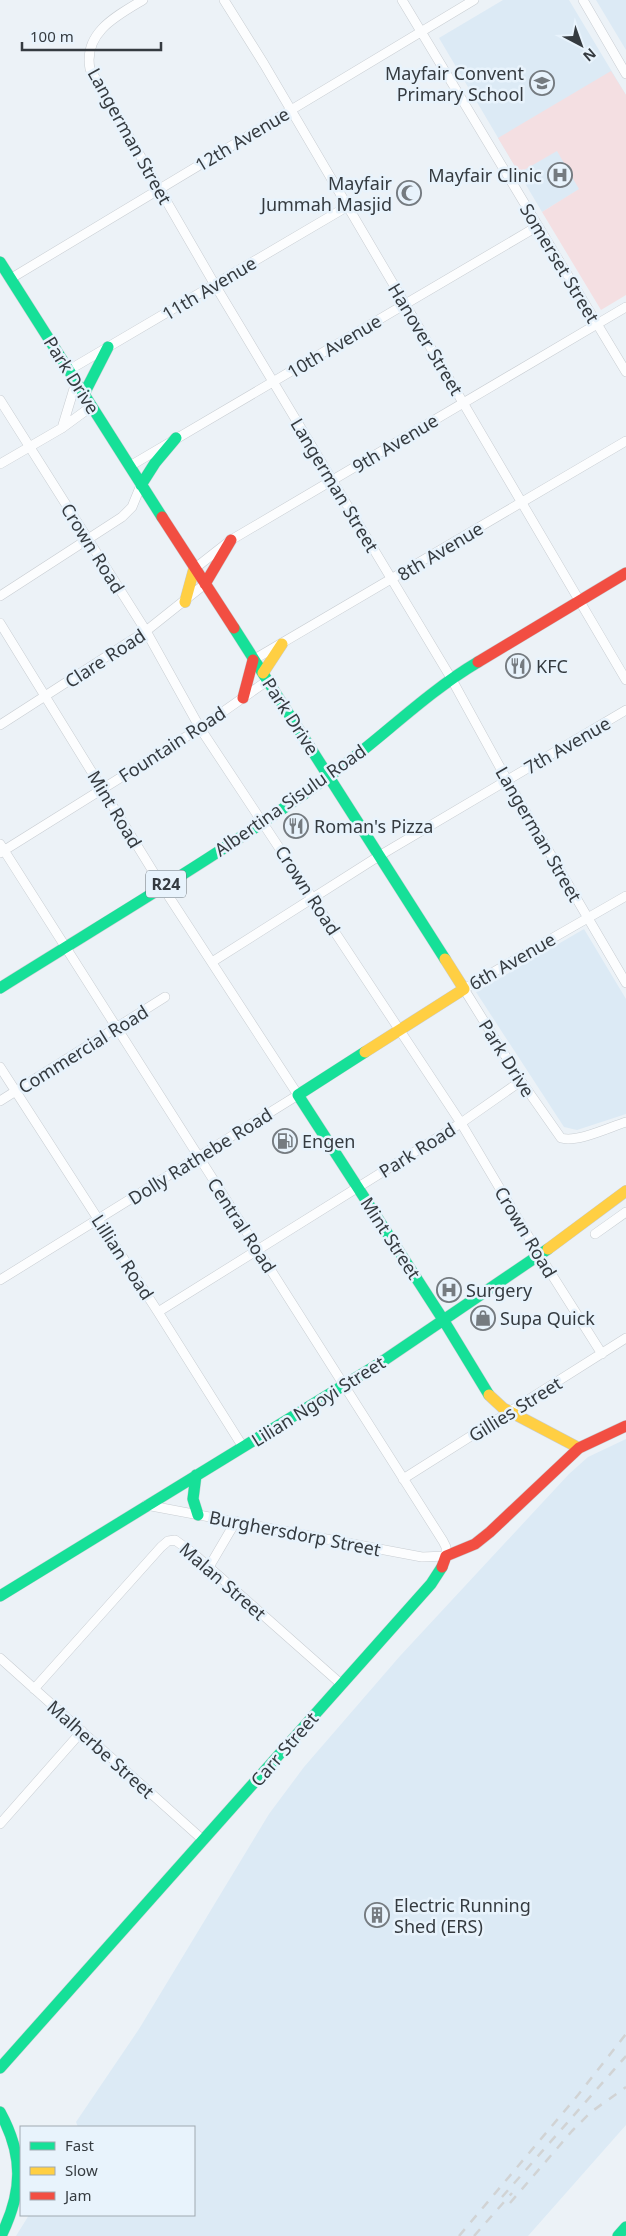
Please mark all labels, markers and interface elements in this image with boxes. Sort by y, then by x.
scale bar [22,20,161,52]
north arrow [556,20,606,70]
text: 100 m [30,26,74,46]
text: N [579,44,600,66]
place label: Mayfair Convent Primary School [385,61,524,106]
street label: Langerman Street [83,64,178,209]
school or university icon: Mayfair Convent Primary School [529,70,555,96]
street label: 12th Avenue [190,101,294,177]
hospital icon: Mayfair Clinic [547,162,573,188]
place label: Mayfair Clinic [428,163,542,187]
place label: Mayfair Jummah Masjid [259,171,393,216]
mosque icon: Mayfair Jummah Masjid [396,180,422,206]
street label: Somerset Street [515,199,605,328]
street label: 11th Avenue [157,250,261,326]
street label: Hanover Street [383,278,469,400]
street label: 10th Avenue [282,308,386,384]
street label: Park Drive [39,332,105,418]
street label: 9th Avenue [348,408,442,478]
street label: Langerman Street [285,414,385,557]
street label: Crown Road [56,498,130,598]
street label: 8th Avenue [393,516,487,586]
street label: Clare Road [60,623,150,693]
restaurant icon: KFC [505,653,531,679]
place label: KFC [536,654,568,678]
street label: Park Drive [257,673,325,759]
street label: Fountain Road [114,701,230,787]
street label: 7th Avenue [520,711,614,779]
street label: Albertina Sisulu Road [209,739,371,861]
street label: Langerman Street [491,762,588,906]
street label: Mint Road [82,766,148,852]
restaurant icon: Roman's Pizza [283,813,309,839]
place label: Roman's Pizza [314,814,433,838]
street label: Crown Road [270,841,346,939]
road number: R24 [146,871,186,898]
street label: 6th Avenue [465,927,559,995]
street label: Commercial Road [13,999,153,1099]
street label: Park Drive [474,1015,540,1101]
street label: Dolly Rathebe Road [124,1102,276,1210]
street label: Park Road [374,1117,460,1183]
fuel station icon: Engen [272,1128,298,1154]
place label: Engen [302,1129,355,1153]
street label: Central Road [202,1173,282,1277]
street label: Crown Road [489,1182,563,1282]
street label: Mint Street [355,1192,427,1284]
street label: Lillian Road [86,1210,160,1304]
hospital icon: Surgery [436,1277,462,1303]
place label: Surgery [466,1278,533,1302]
shop icon: Supa Quick [470,1305,496,1331]
place label: Supa Quick [500,1306,595,1330]
street label: Lilian Ngoyi Street [247,1350,390,1452]
street label: Gillies Street [464,1371,566,1447]
street label: Burghersdorp Street [207,1505,383,1561]
street label: Malan Street [175,1537,272,1626]
street label: Malherbe Street [42,1695,160,1804]
street label: Carr Street [245,1706,323,1791]
place label: Electric Running Shed (ERS) [394,1893,531,1938]
building icon: Electric Running Shed (ERS) [364,1902,390,1928]
legend [20,2126,195,2216]
text: Fast [65,2135,94,2155]
text: Slow [65,2160,98,2180]
text: Jam [63,2185,92,2205]

